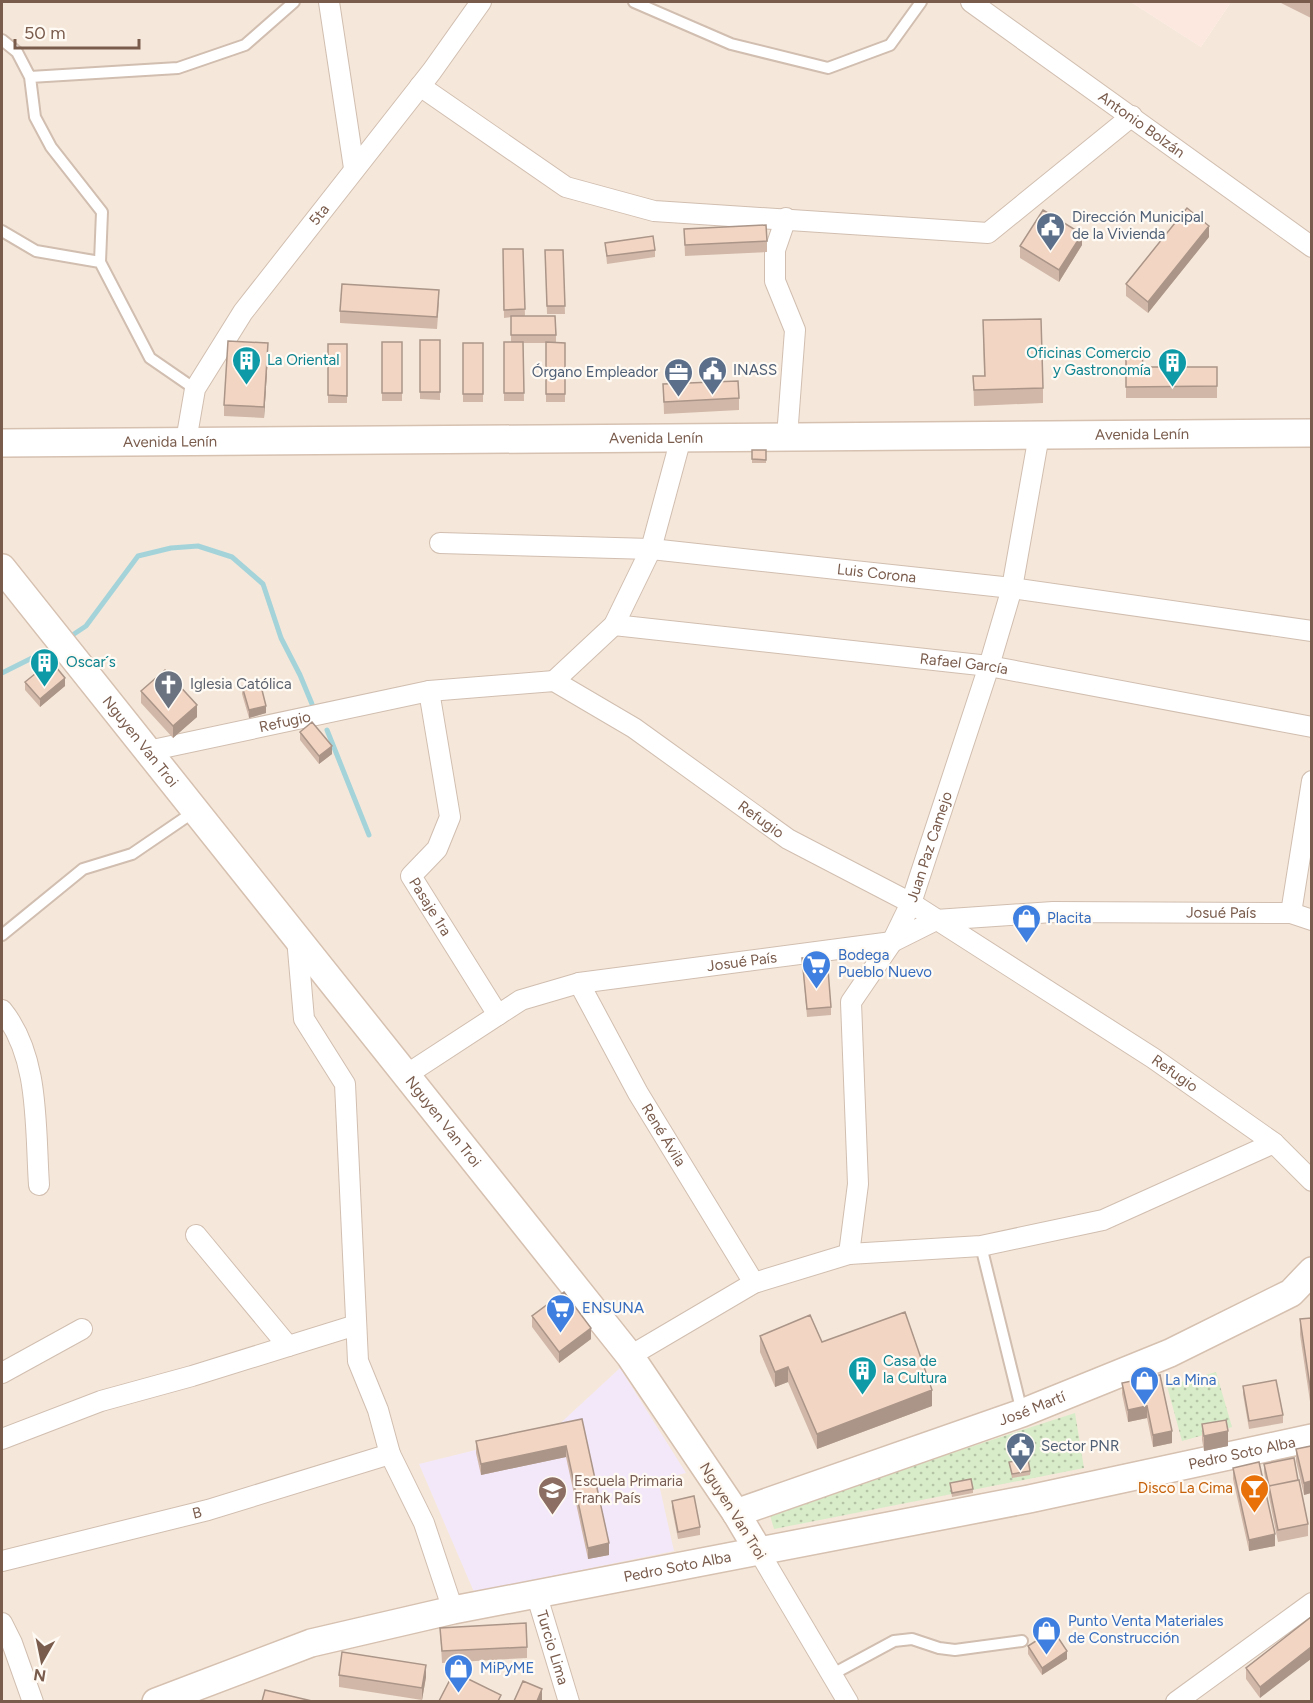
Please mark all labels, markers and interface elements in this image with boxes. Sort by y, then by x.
scale bar [15,12,140,50]
text: 50 m [24,22,66,44]
street label: Antonio Bolzán [1095,88,1188,162]
street label: 5ta [305,201,333,229]
place label: Dirección Municipal de la Vivienda [1072,208,1204,243]
public building icon: Dirección Municipal de la Vivienda [1035,210,1067,252]
building icon: La Oriental [230,344,262,386]
place label: Oficinas Comercio y Gastronomía [1026,344,1151,379]
building icon: Oficinas Comercio y Gastronomía [1156,346,1188,388]
place label: La Oriental [267,351,340,369]
public building icon: INASS [696,354,728,396]
office icon: Órgano Empleador [663,356,695,398]
place label: INASS [733,361,777,379]
place label: Órgano Empleador [532,363,658,381]
street label: Avenida Lenín [1095,425,1189,444]
street label: Avenida Lenín [609,429,703,447]
street label: Avenida Lenín [123,432,217,451]
street label: Luis Corona [836,560,917,587]
building icon: Oscar´s [29,646,61,688]
street label: Rafael García [919,649,1010,678]
place label: Oscar´s [66,653,116,671]
church icon: Iglesia Católica [153,668,185,710]
place label: Iglesia Católica [190,675,292,693]
street label: Nguyen Van Troi [99,693,182,791]
street label: Refugio [257,707,313,736]
street label: Juan Paz Camejo [903,789,956,904]
street label: Refugio [734,797,788,842]
street label: Pasaje 1ra [405,874,455,939]
shop icon: Placita [1010,902,1042,944]
street label: Josué País [1186,904,1256,922]
place label: Placita [1047,909,1092,927]
place label: Bodega Pueblo Nuevo [838,946,932,981]
street label: Josué País [706,948,778,975]
supermarket icon: Bodega Pueblo Nuevo [801,948,833,990]
street label: Refugio [1148,1051,1202,1096]
street label: Nguyen Van Troi [402,1073,485,1171]
street label: René Ávila [638,1100,690,1170]
supermarket icon: ENSUNA [545,1292,577,1334]
place label: ENSUNA [582,1299,644,1317]
place label: Casa de la Cultura [883,1352,947,1387]
building icon: Casa de la Cultura [846,1354,878,1396]
shop icon: La Mina [1128,1364,1160,1406]
place label: La Mina [1165,1371,1216,1389]
street label: José Martí [996,1387,1069,1429]
public building icon: Sector PNR [1004,1430,1036,1472]
street label: Pedro Soto Alba [1187,1433,1297,1473]
place label: Sector PNR [1041,1437,1119,1455]
street label: Nguyen Van Troi [696,1459,770,1563]
place label: Escuela Primaria Frank País [574,1472,683,1507]
bar icon: Disco La Cima [1238,1472,1270,1514]
school or university icon: Escuela Primaria Frank País [537,1474,569,1516]
place label: Disco La Cima [1138,1479,1233,1497]
street label: B [190,1503,204,1523]
street label: Pedro Soto Alba [622,1548,732,1586]
street label: Turcio Lima [533,1608,572,1687]
place label: Punto Venta Materiales de Construcción [1068,1612,1224,1647]
shop icon: Punto Venta Materiales de Construcción [1031,1614,1063,1656]
north arrow [12,1631,72,1691]
shop icon: MiPyME [443,1652,475,1694]
place label: MiPyME [480,1659,534,1677]
text: N [32,1665,47,1686]

